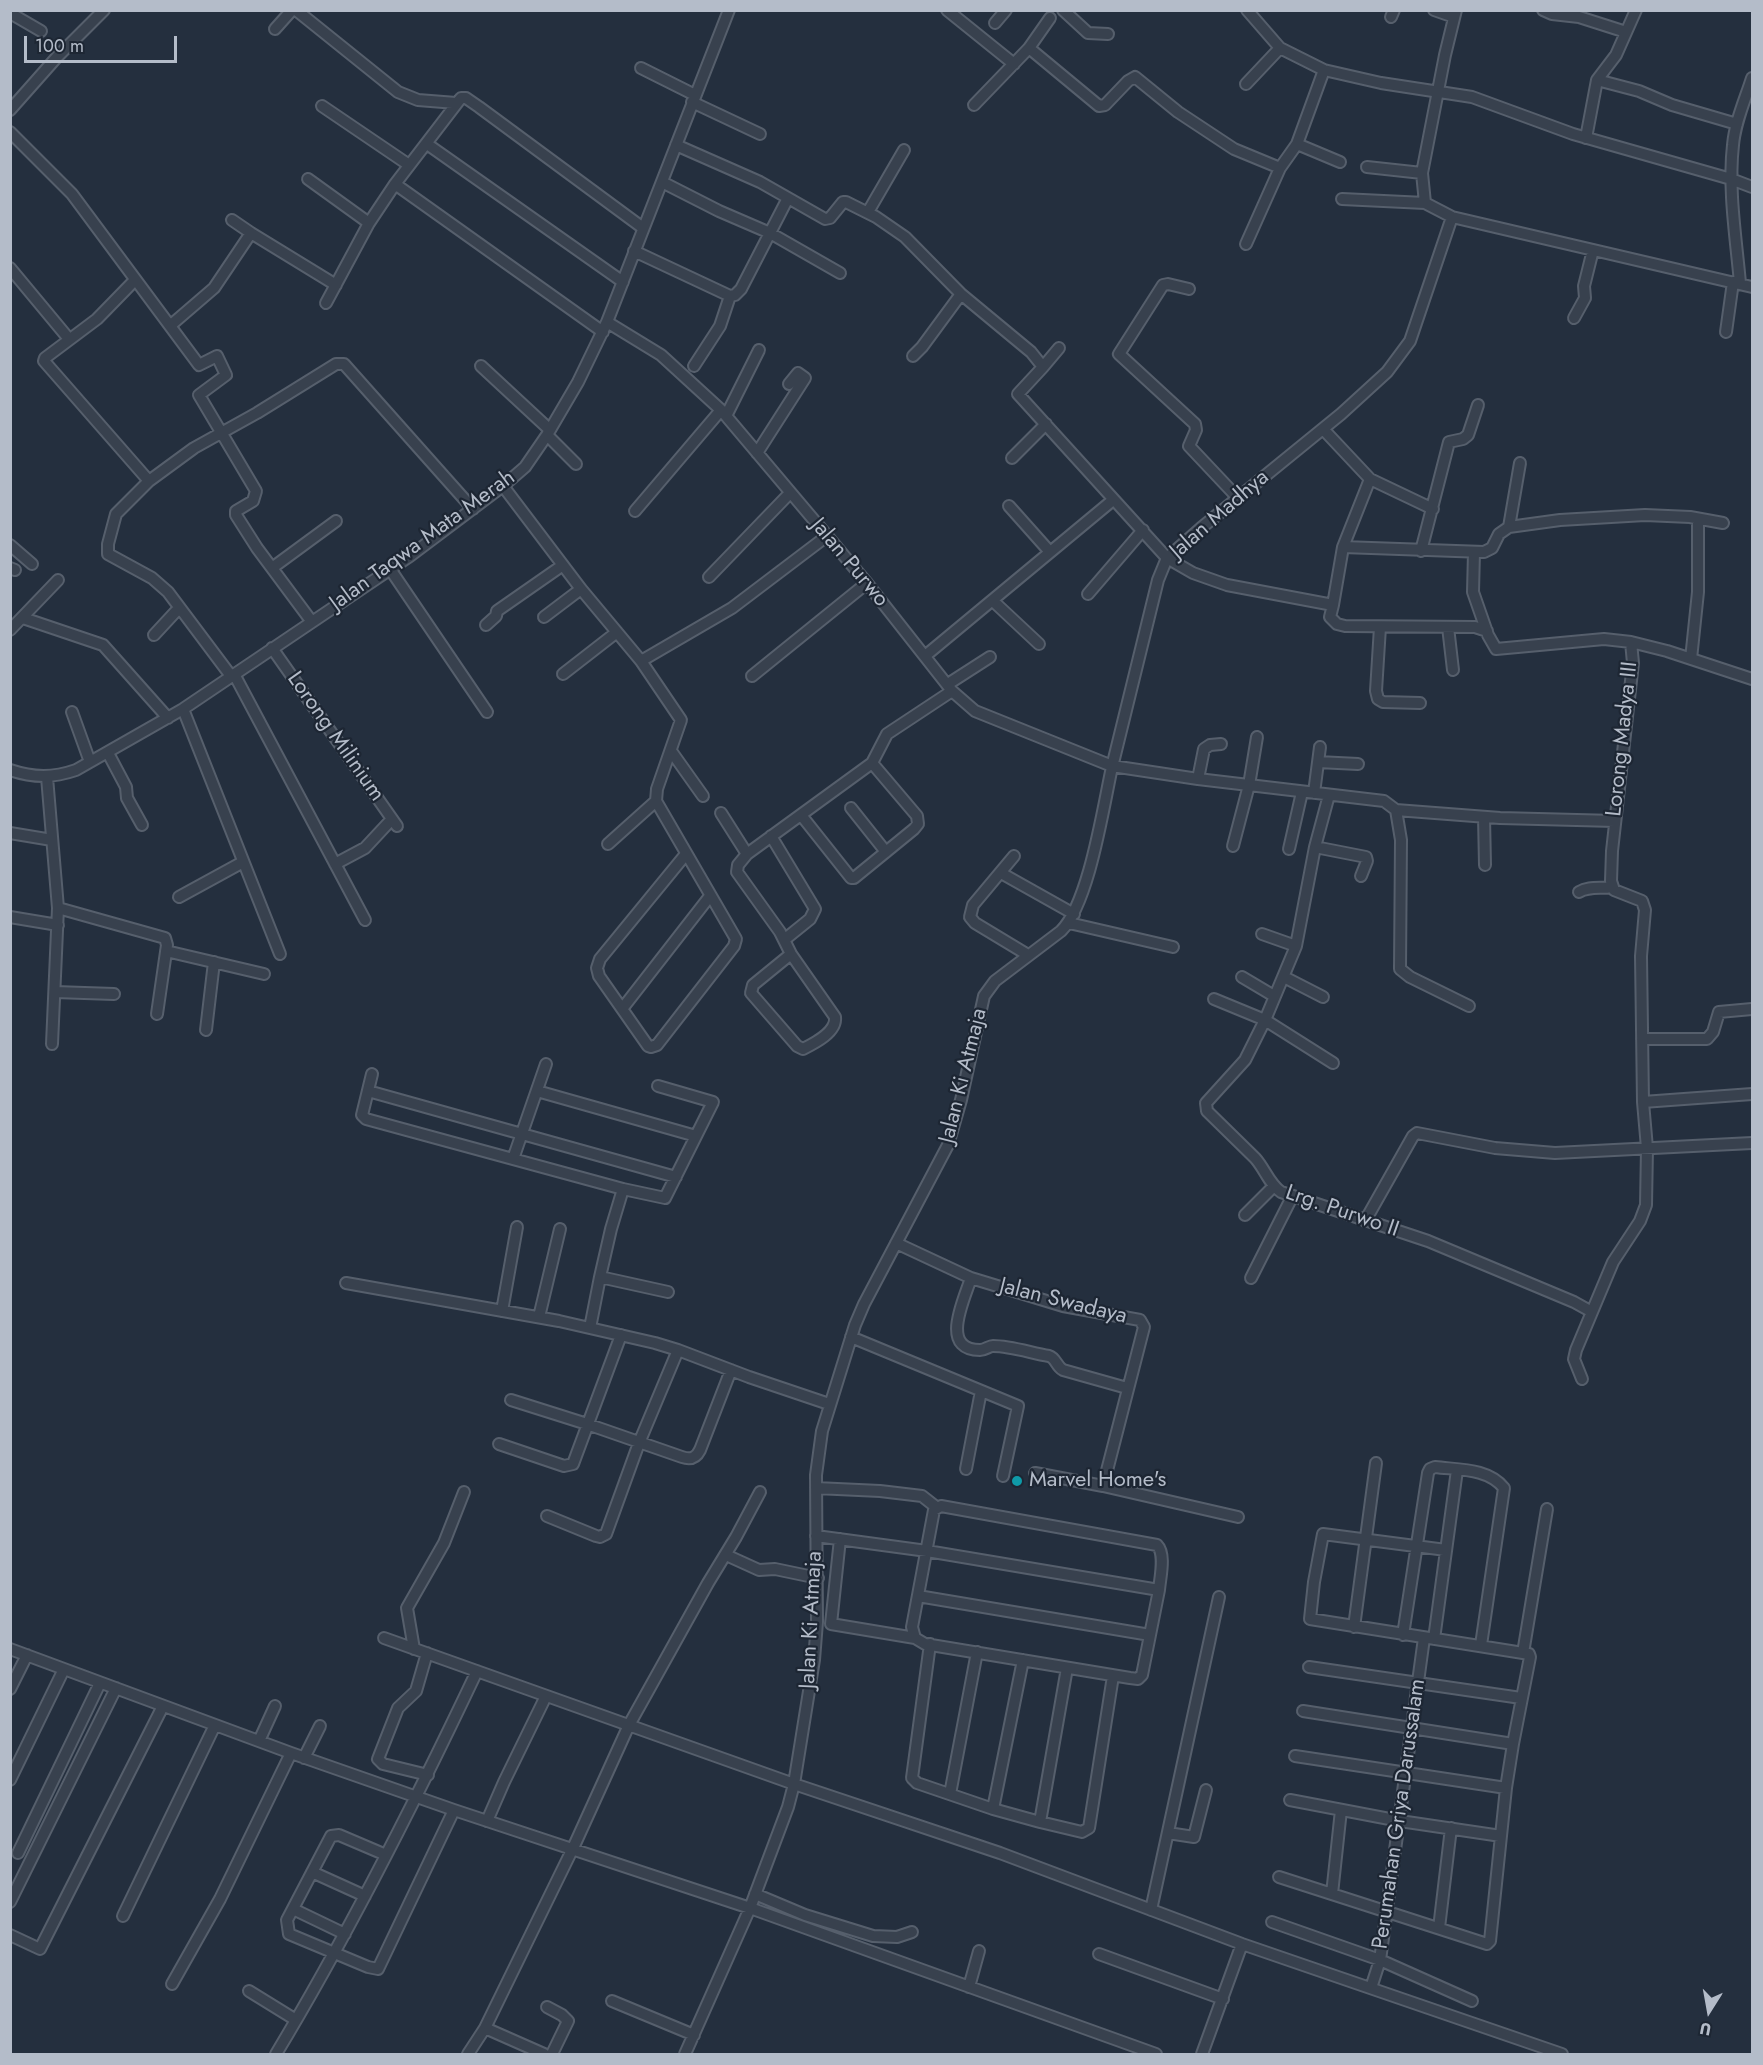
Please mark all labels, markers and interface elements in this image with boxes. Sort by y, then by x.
scale bar [27,24,180,62]
text: 100 m [35,33,84,59]
street label: Jalan Taqwa Mata Merah [325,465,521,617]
street label: Jalan Madhya [1165,465,1275,565]
street label: Jalan Purwo [804,513,894,613]
street label: Lorong Madya III [1602,660,1644,818]
street label: Lorong Milinium [281,667,389,807]
street label: Jalan Ki Atmaja [934,1006,994,1146]
street label: Lrg. Purwo II [1282,1180,1402,1244]
street label: Jalan Swadaya [996,1273,1130,1331]
place label: Marvel Home's [1029,1468,1166,1494]
marker: Marvel Home's [1010,1474,1024,1488]
street label: Jalan Ki Atmaja [795,1550,829,1690]
street label: Perumahan Griya Darussalam [1368,1677,1432,1951]
north arrow [1679,1981,1739,2041]
text: U [1698,2017,1713,2042]

